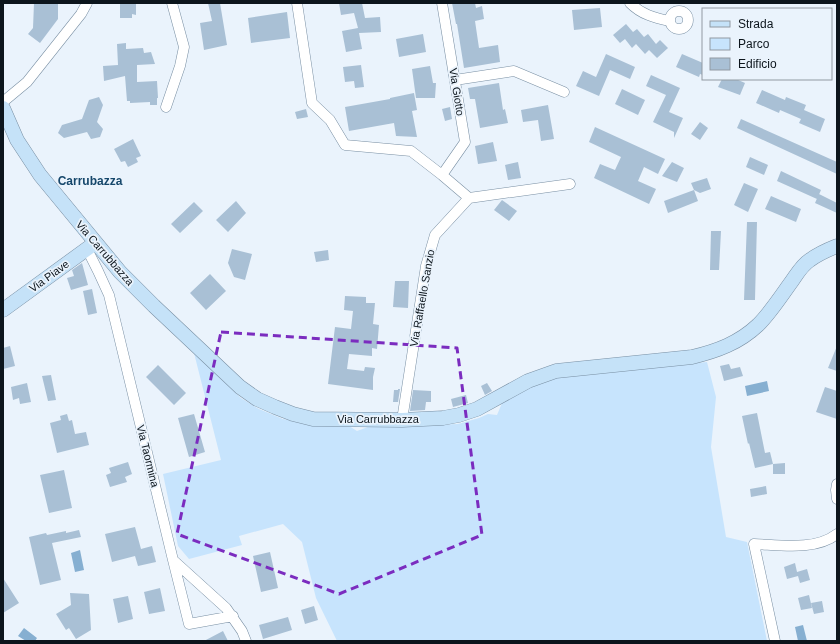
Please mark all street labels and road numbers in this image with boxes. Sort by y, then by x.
street label: Via Giotto [447,67,467,117]
street label: Via Carrubbazza [74,218,137,288]
street label: Via Raffaello Sanzio [408,248,436,348]
street label: Via Piave [27,258,71,294]
street label: Via Carrubbazza [337,413,420,425]
street label: Via Taormina [134,424,162,489]

